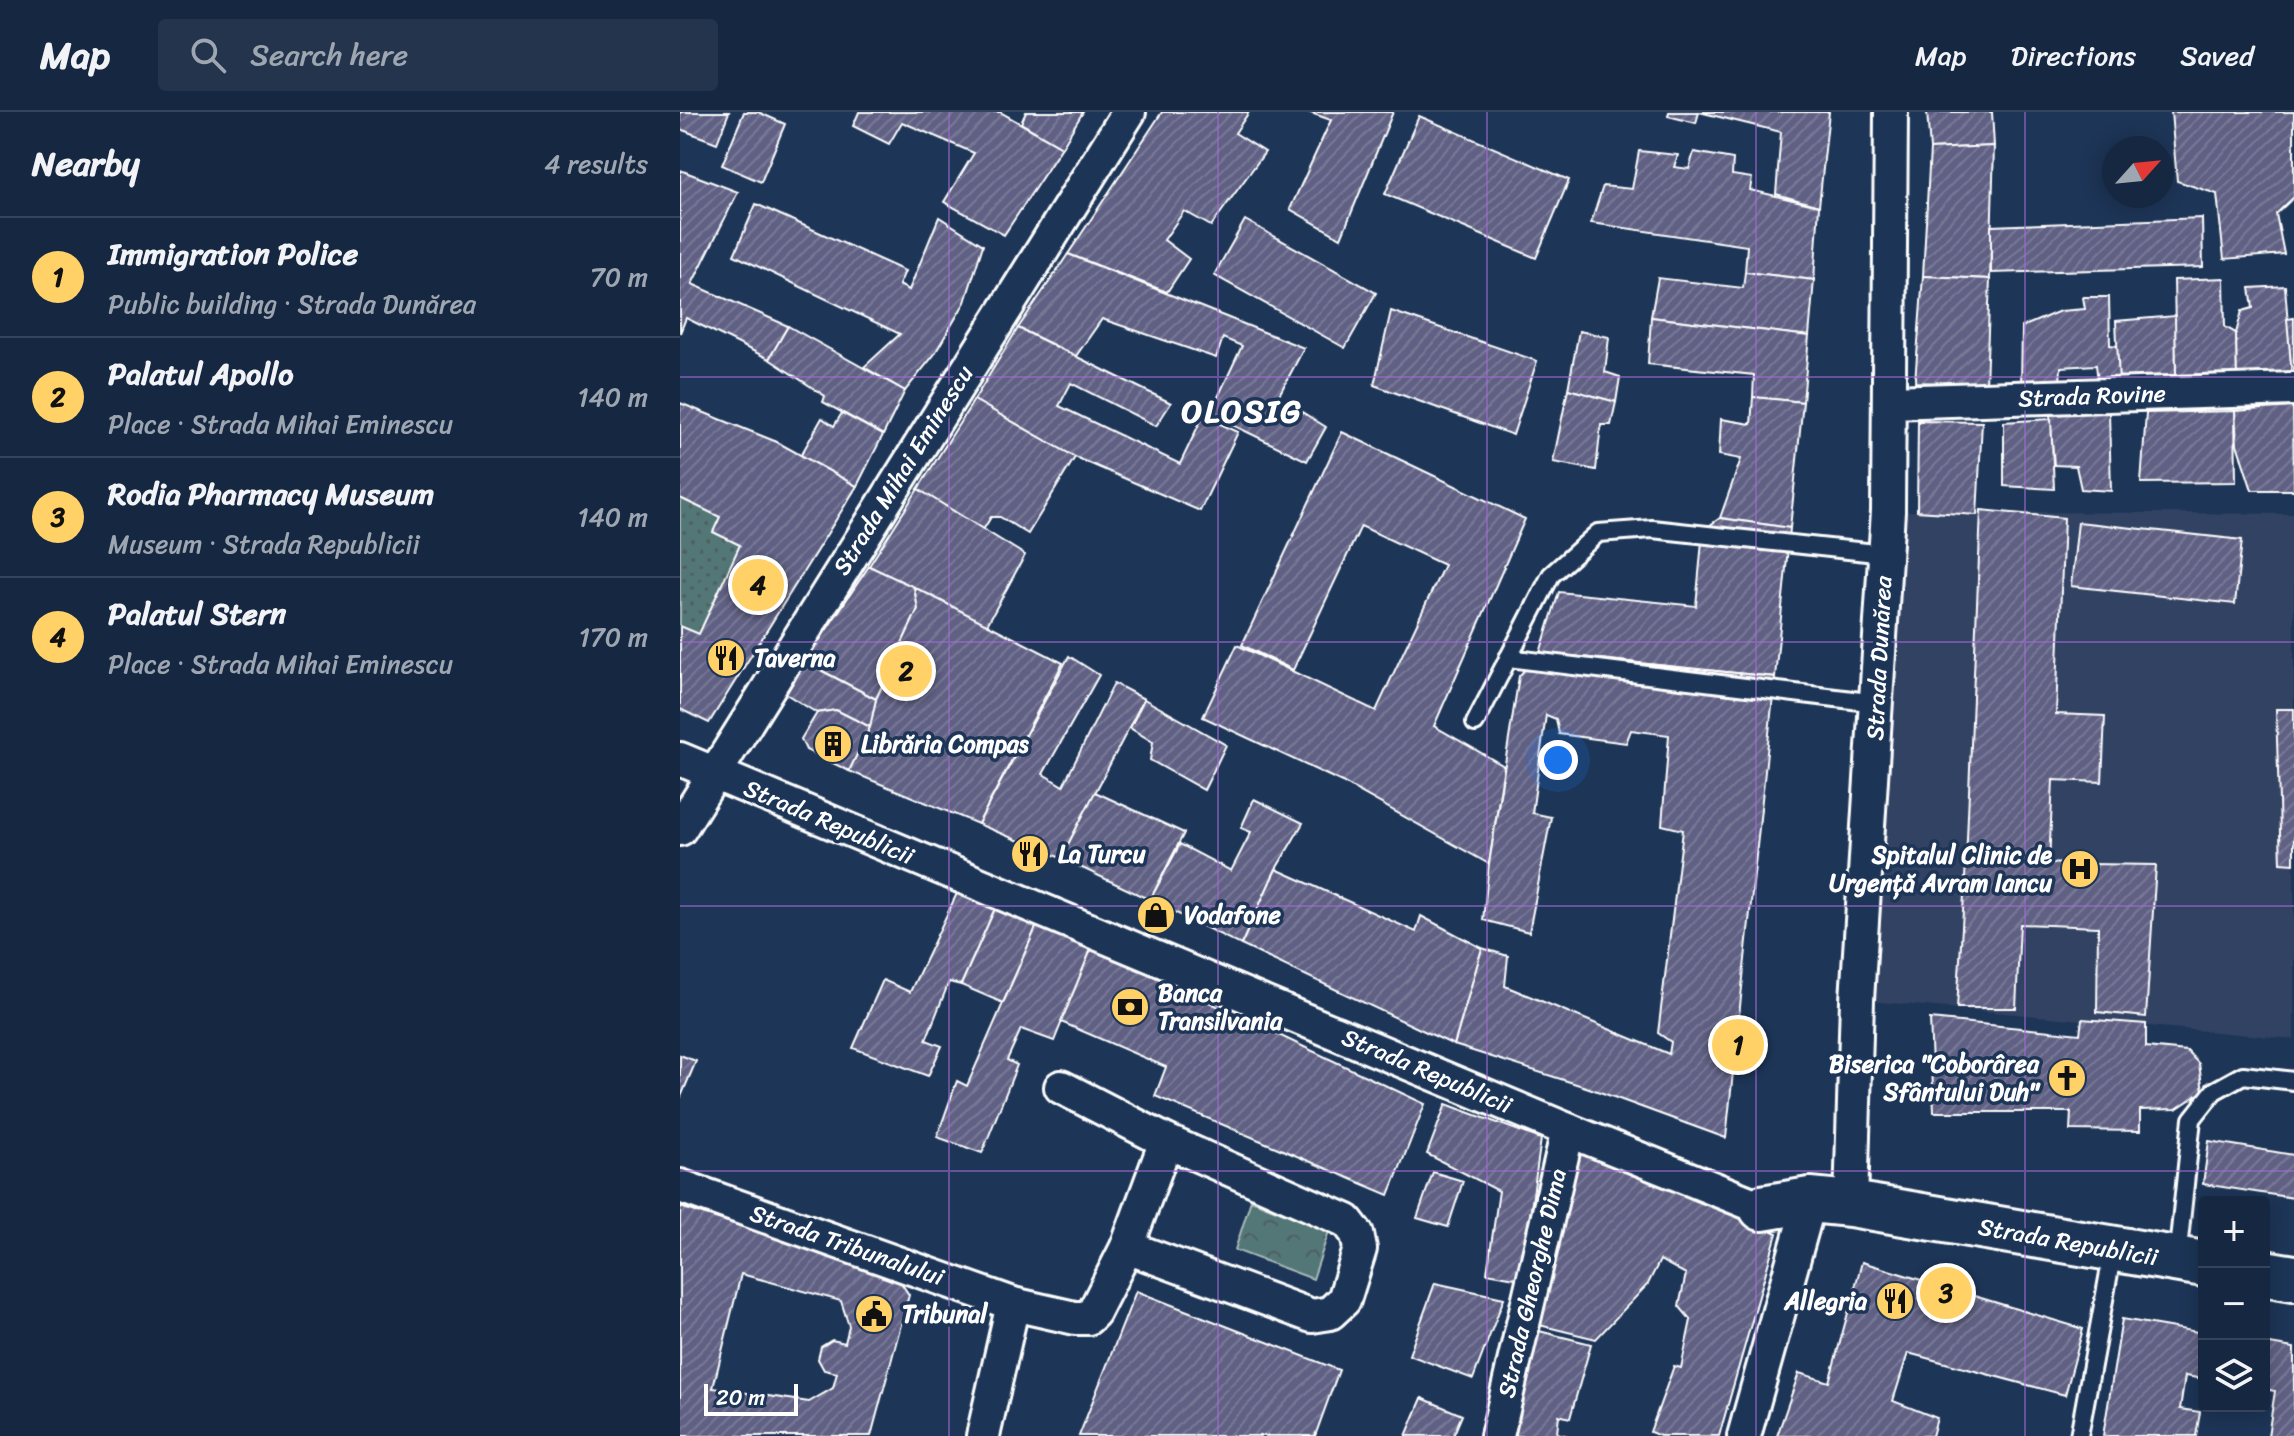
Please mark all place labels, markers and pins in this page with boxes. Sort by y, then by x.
pin: 4 [732,555,784,615]
restaurant icon: Taverna [705,637,747,679]
place label: Taverna [754,637,837,679]
pin: 2 [880,641,932,701]
building icon: Librăria Compas [812,723,854,765]
place label: Librăria Compas [861,723,1030,765]
restaurant icon: La Turcu [1009,833,1051,875]
place label: La Turcu [1058,833,1146,875]
place label: Spitalul Clinic de Urgență Avram Iancu [1829,834,2052,904]
hospital icon: Spitalul Clinic de Urgență Avram Iancu [2059,848,2101,890]
shop icon: Vodafone [1135,894,1177,936]
place label: Vodafone [1184,894,1281,936]
place label: Banca Transilvania [1158,972,1283,1042]
bank icon: Banca Transilvania [1109,986,1151,1028]
pin: 1 [1712,1015,1764,1075]
place label: Biserica "Coborârea Sfântului Duh" [1829,1043,2041,1113]
church icon: Biserica "Coborârea Sfântului Duh" [2046,1057,2088,1099]
pin: 3 [1920,1263,1972,1323]
place label: Allegria [1784,1280,1868,1322]
restaurant icon: Allegria [1874,1280,1916,1322]
public building icon: Tribunal [853,1293,895,1335]
place label: Tribunal [902,1293,988,1335]

